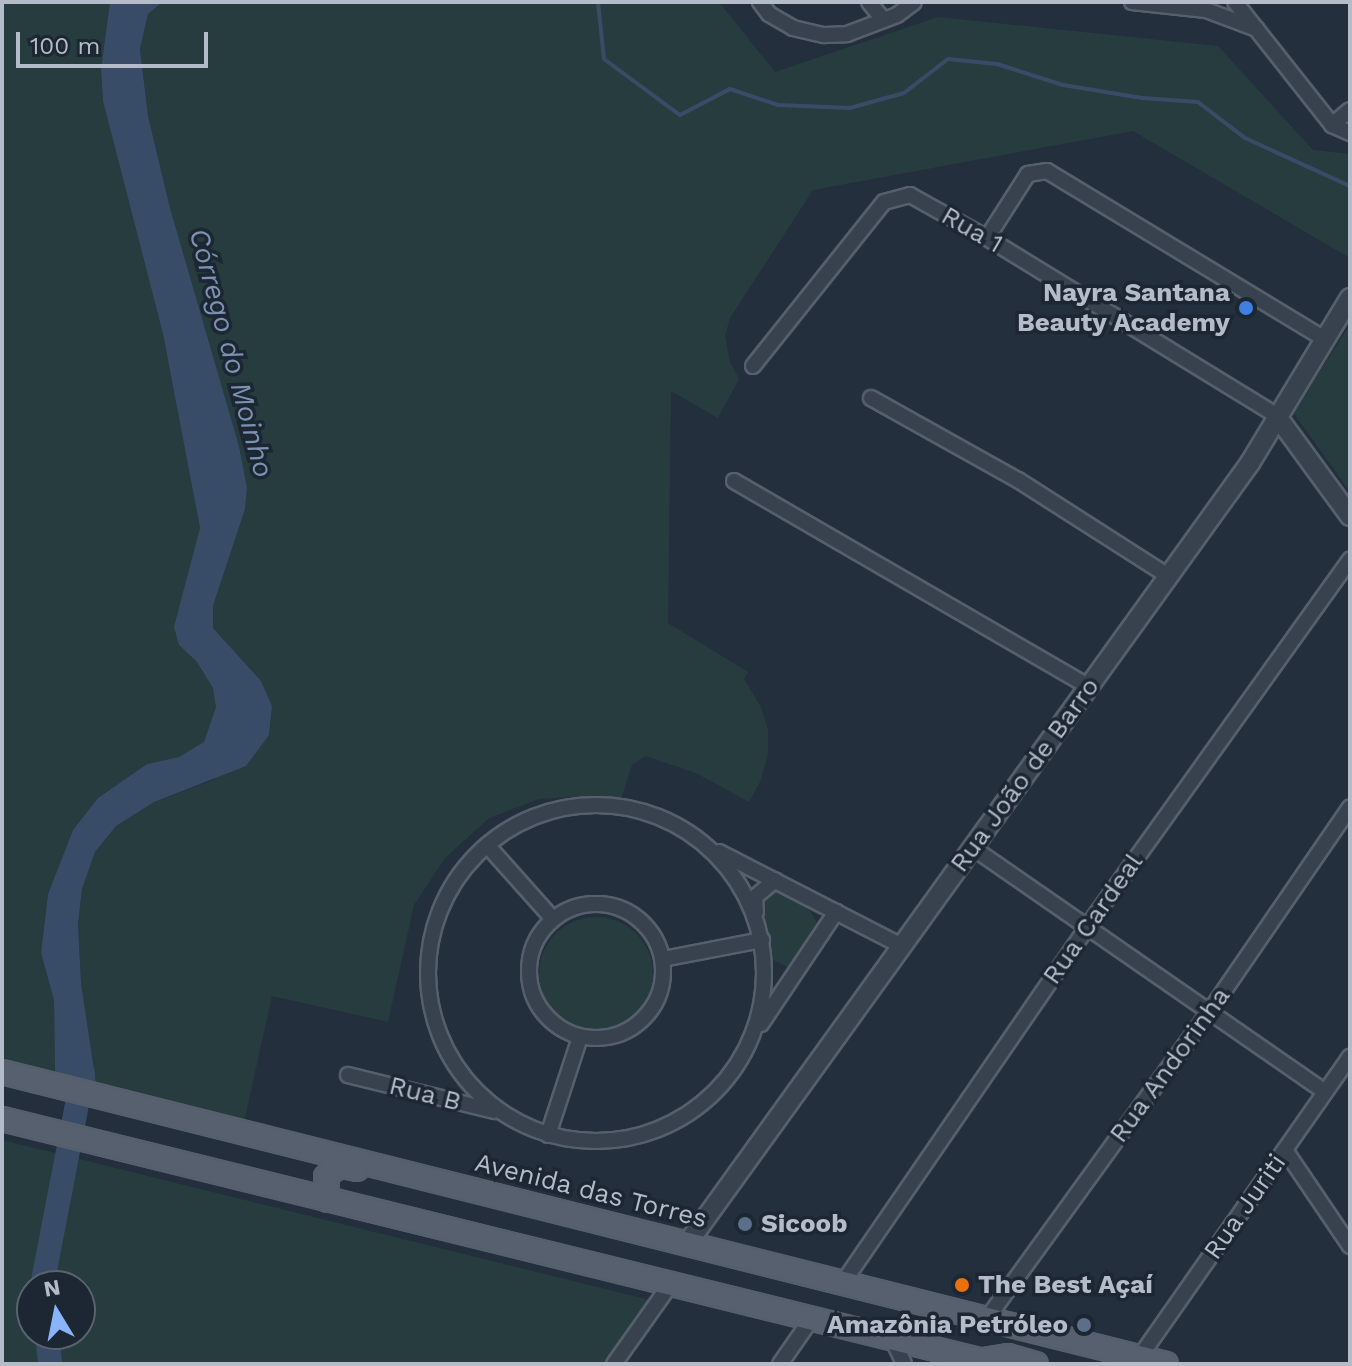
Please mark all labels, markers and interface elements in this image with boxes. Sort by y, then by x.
scale bar [20,16,212,66]
text: 100 m [30,32,100,60]
street label: Rua 1 [935,200,1009,260]
water label: Córrego do Moinho [182,225,280,481]
place label: Nayra Santana Beauty Academy [1016,277,1230,338]
marker: Nayra Santana Beauty Academy [1237,299,1255,317]
street label: Rua João de Barro [944,671,1106,879]
street label: Rua Cardeal [1036,847,1150,991]
street label: Rua Andorinha [1103,981,1237,1149]
street label: Rua B [386,1070,464,1118]
street label: Avenida das Torres [471,1147,711,1235]
street label: Rua Juriti [1197,1148,1293,1266]
place label: Sicoob [761,1208,847,1240]
marker: Sicoob [736,1215,754,1233]
place label: The Best Açaí [978,1269,1153,1301]
north arrow [16,1270,96,1350]
text: N [42,1274,62,1302]
marker: The Best Açaí [953,1276,971,1294]
place label: Amazônia Petróleo [827,1309,1068,1341]
marker: Amazônia Petróleo [1075,1316,1093,1334]

